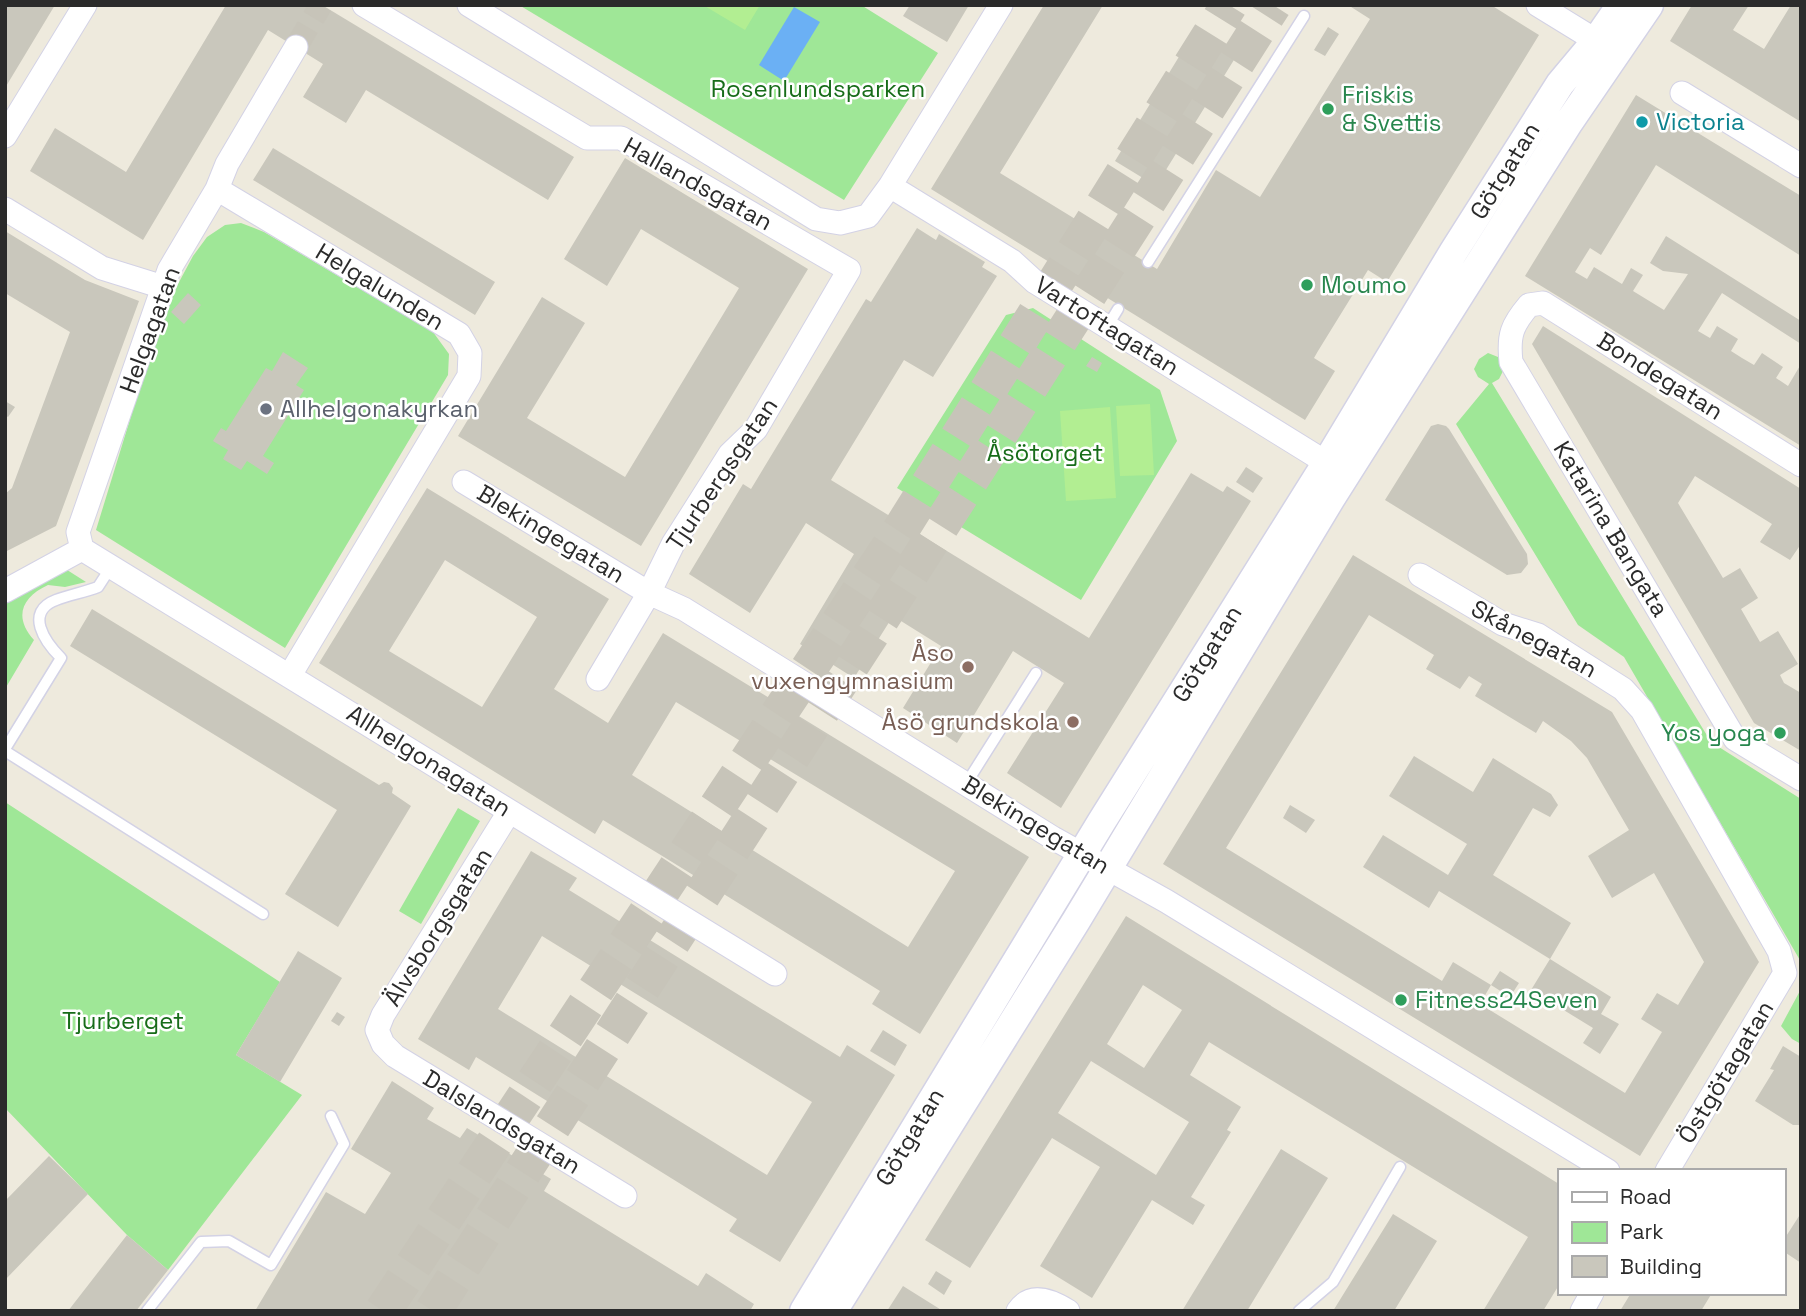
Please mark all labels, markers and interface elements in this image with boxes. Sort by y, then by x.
park label: Rosenlundsparken [711,73,925,104]
place label: Friskis & Svettis [1342,79,1441,138]
marker: Friskis & Svettis [1320,101,1336,117]
place label: Victoria [1656,106,1745,137]
marker: Victoria [1634,114,1650,130]
street label: Götgatan [1463,116,1547,225]
street label: Hallandsgatan [618,130,778,237]
street label: Helgalunden [310,236,450,337]
street label: Helgagatan [112,262,187,397]
street label: Vartoftagatan [1029,269,1185,382]
place label: Moumo [1321,269,1407,300]
marker: Moumo [1299,277,1315,293]
street label: Bondegatan [1591,325,1729,427]
street label: Tjurbergsgatan [659,391,784,556]
place label: Allhelgonakyrkan [280,393,478,424]
marker: Allhelgonakyrkan [258,401,274,417]
street label: Katarina Bangata [1547,435,1676,622]
park label: Åsötorget [987,437,1103,468]
street label: Blekingegatan [472,477,631,590]
street label: Skånegatan [1466,592,1602,685]
street label: Götgatan [1165,599,1249,708]
place label: Åso vuxengymnasium [751,637,954,696]
marker: Åso vuxengymnasium [960,659,976,675]
street label: Allhelgonagatan [341,698,517,824]
place label: Åsö grundskola [881,706,1059,737]
marker: Åsö grundskola [1065,714,1081,730]
place label: Yos yoga [1661,717,1766,748]
marker: Yos yoga [1772,725,1788,741]
street label: Blekingegatan [957,768,1116,881]
street label: Älvsborgsgatan [376,842,499,1012]
place label: Fitness24Seven [1415,984,1598,1015]
marker: Fitness24Seven [1393,992,1409,1008]
street label: Östgötagatan [1671,995,1780,1149]
park label: Tjurberget [62,1005,184,1036]
street label: Dalslandsgatan [418,1062,587,1181]
street label: Götgatan [868,1082,951,1191]
legend [1558,1169,1785,1295]
text: Road [1620,1183,1672,1210]
text: Park [1620,1218,1664,1245]
text: Building [1620,1253,1702,1280]

